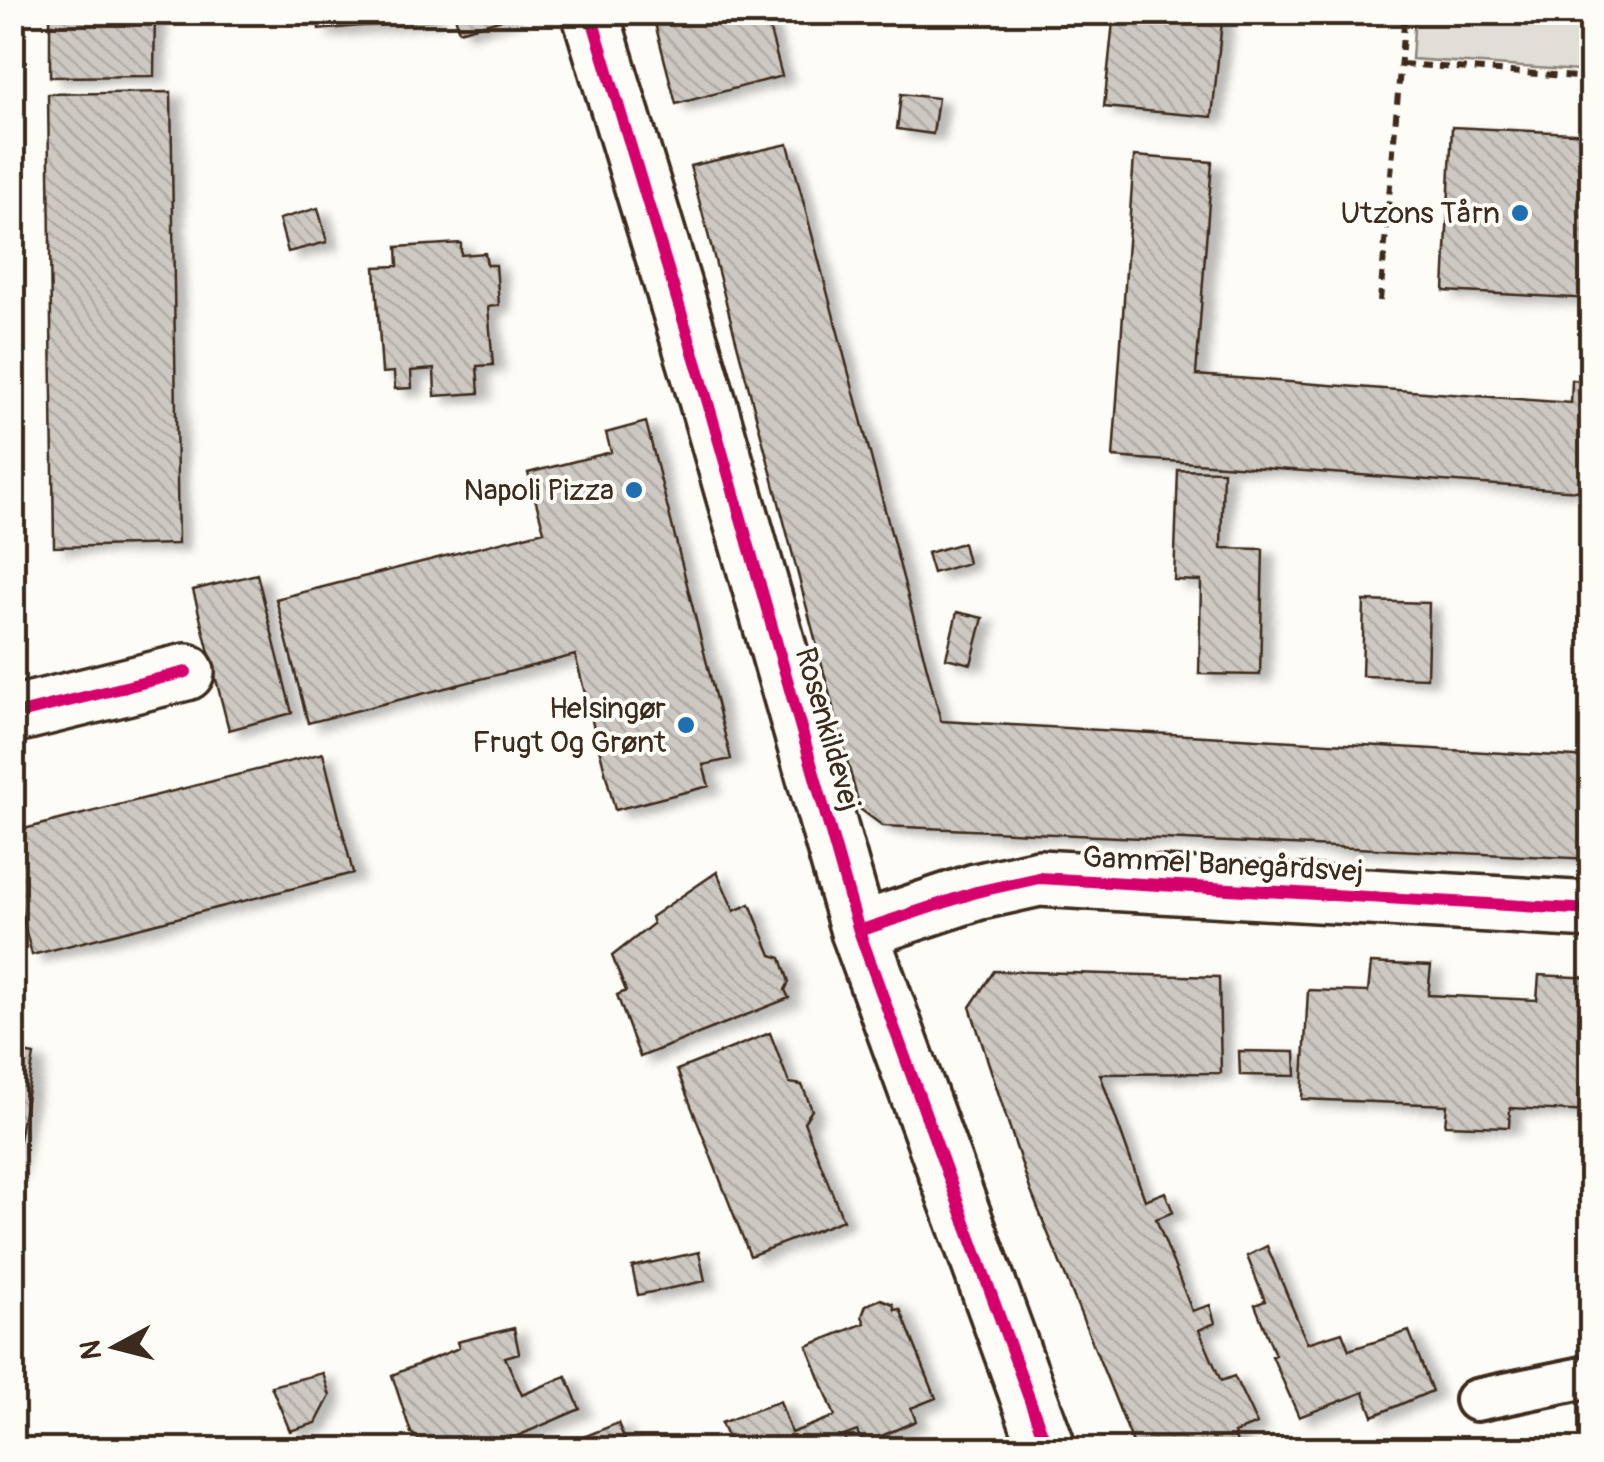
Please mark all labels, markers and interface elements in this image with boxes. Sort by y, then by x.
place label: Utzons Tårn [1340,195,1500,232]
marker: Utzons Tårn [1509,202,1531,224]
place label: Napoli Pizza [463,472,614,509]
marker: Napoli Pizza [623,479,645,501]
street label: Rosenkildevej [787,643,868,815]
place label: Helsingør Frugt Og Grønt [472,690,667,761]
marker: Helsingør Frugt Og Grønt [675,714,697,736]
street label: Gammel Banegårdsvej [1082,839,1364,890]
north arrow [65,1297,165,1397]
text: N [73,1338,110,1361]

